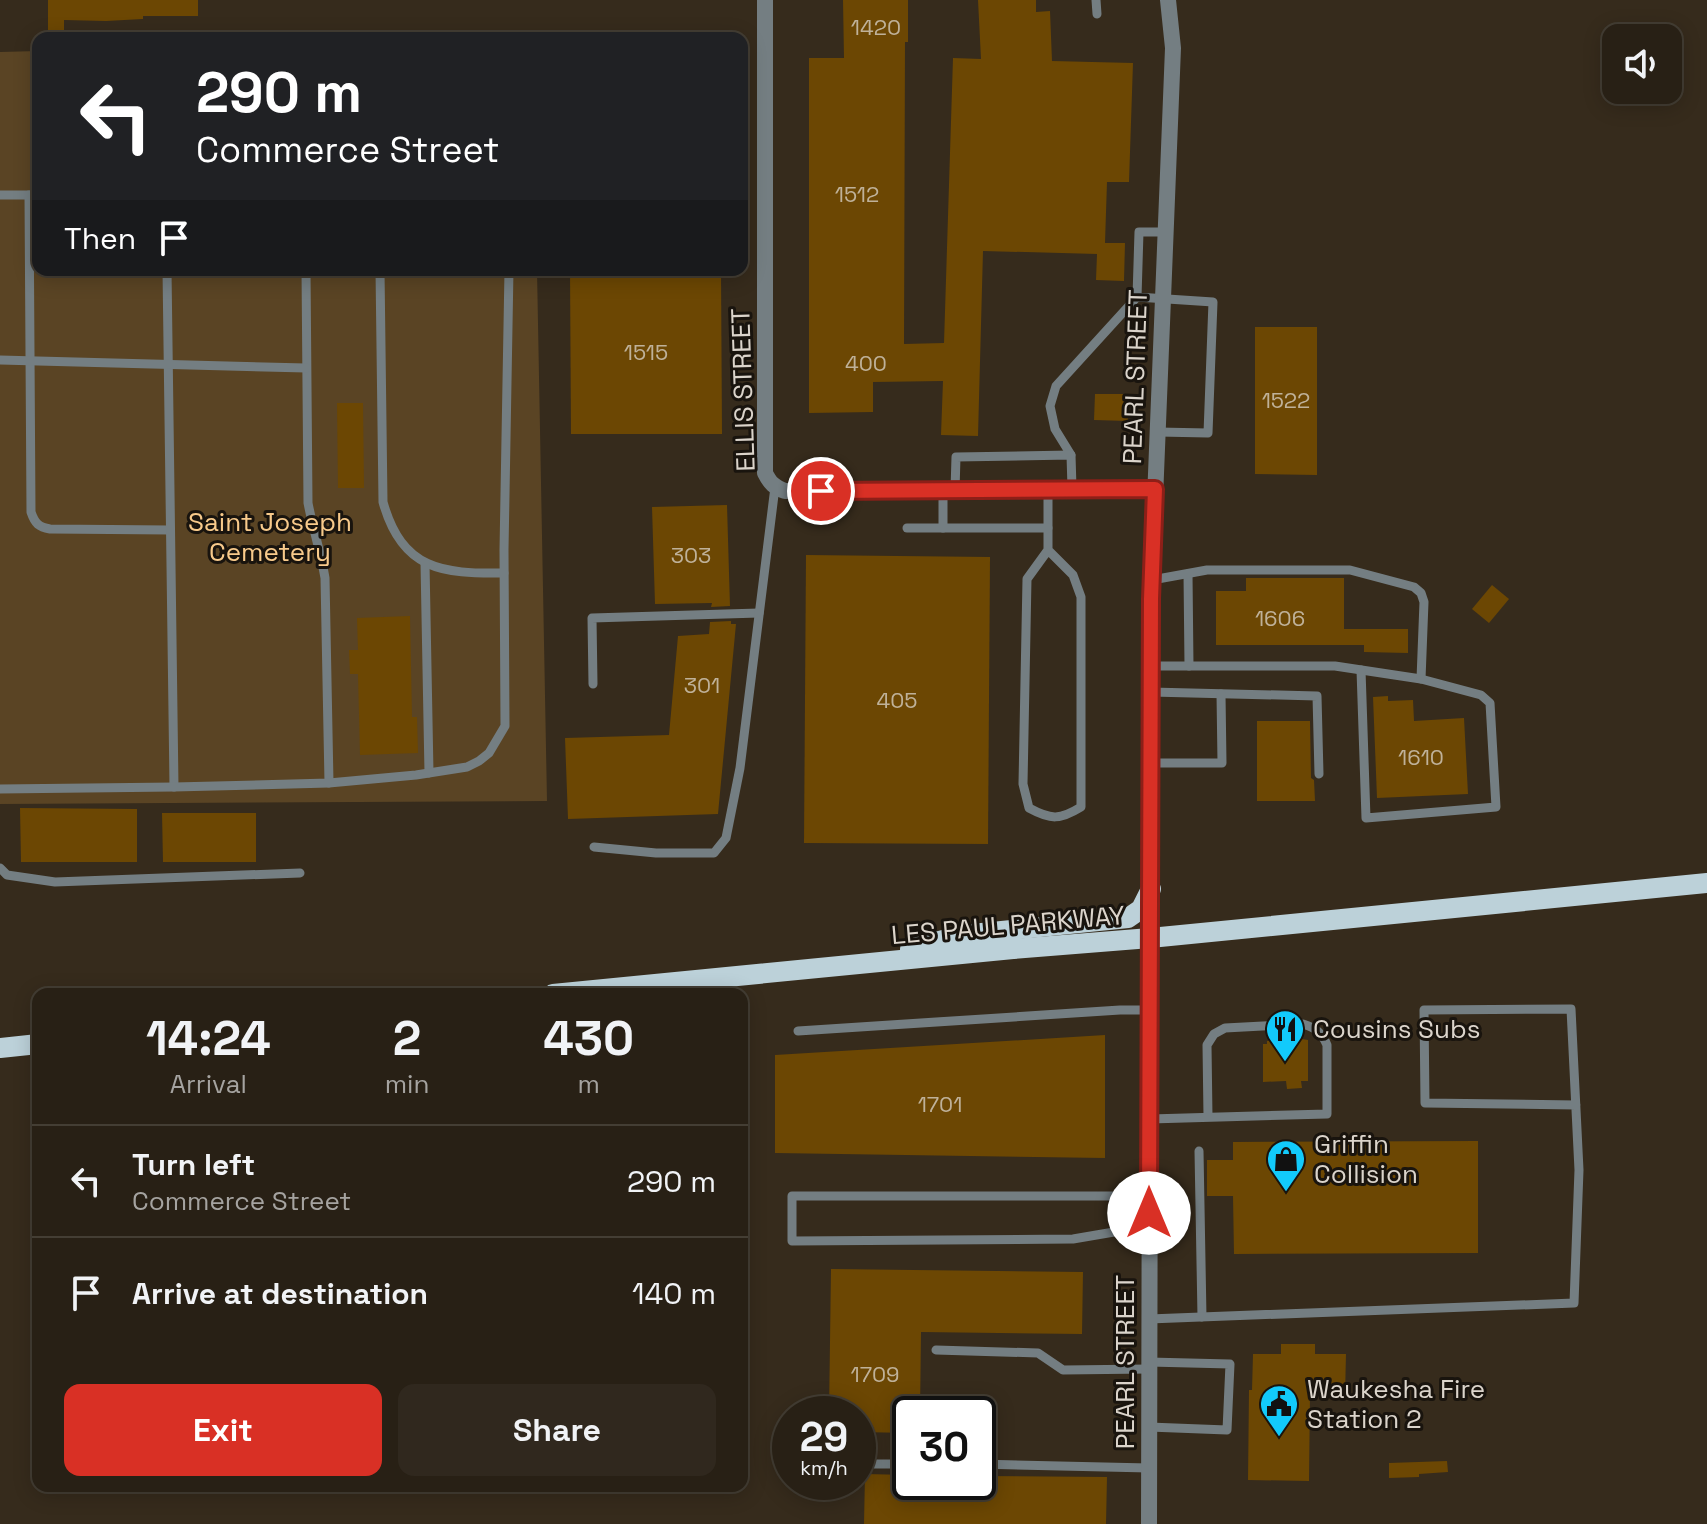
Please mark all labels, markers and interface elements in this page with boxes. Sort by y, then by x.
house number: 1420 [851,13,901,41]
map controls [1602,24,1682,104]
button: sound [1602,24,1682,104]
text: 290 m [196,57,362,128]
icon: left [64,64,168,168]
text: Commerce Street [196,127,500,173]
house number: 1512 [835,180,879,208]
icon: arrive [152,216,196,260]
text: Then [64,219,136,258]
street label: PEARL STREET [1115,289,1155,465]
street label: ELLIS STREET [723,308,763,472]
house number: 1515 [624,338,668,366]
house number: 400 [845,349,887,377]
house number: 1522 [1262,386,1310,414]
pin [787,457,855,525]
icon: arrive [799,469,843,513]
park label: Saint Joseph Cemetery [188,505,352,569]
house number: 303 [671,541,711,569]
house number: 1606 [1255,604,1305,632]
house number: 301 [684,671,720,699]
house number: 405 [876,686,918,714]
house number: 1610 [1398,743,1444,771]
street label: LES PAUL PARKWAY [890,898,1126,952]
text: 14:24 [146,1008,271,1069]
text: 2 [393,1008,421,1069]
text: 430 [543,1008,634,1069]
restaurant icon: Cousins Subs [1264,1008,1306,1063]
place label: Cousins Subs [1313,1012,1480,1046]
text: Arrival [170,1067,247,1101]
text: min [385,1067,429,1101]
text: m [577,1067,600,1101]
house number: 1701 [918,1090,962,1118]
place label: Griffin Collision [1314,1127,1418,1191]
shop icon: Griffin Collision [1265,1138,1307,1193]
text: Turn left [132,1145,255,1184]
icon: left [64,1159,108,1203]
text: 290 m [627,1162,716,1201]
position arrow [1107,1171,1191,1255]
text: Commerce Street [132,1184,351,1218]
icon: arrive [64,1271,108,1315]
text: Arrive at destination [132,1274,428,1313]
text: 140 m [632,1274,716,1313]
street label: PEARL STREET [1108,1275,1142,1449]
house number: 1709 [850,1360,900,1388]
place label: Waukesha Fire Station 2 [1307,1372,1485,1436]
public building icon: Waukesha Fire Station 2 [1258,1383,1300,1438]
button: Exit [64,1384,382,1476]
button: Share [398,1384,716,1476]
speed limit sign: 30 [892,1396,996,1500]
text: 29 [800,1412,848,1463]
text: km/h [800,1455,848,1481]

